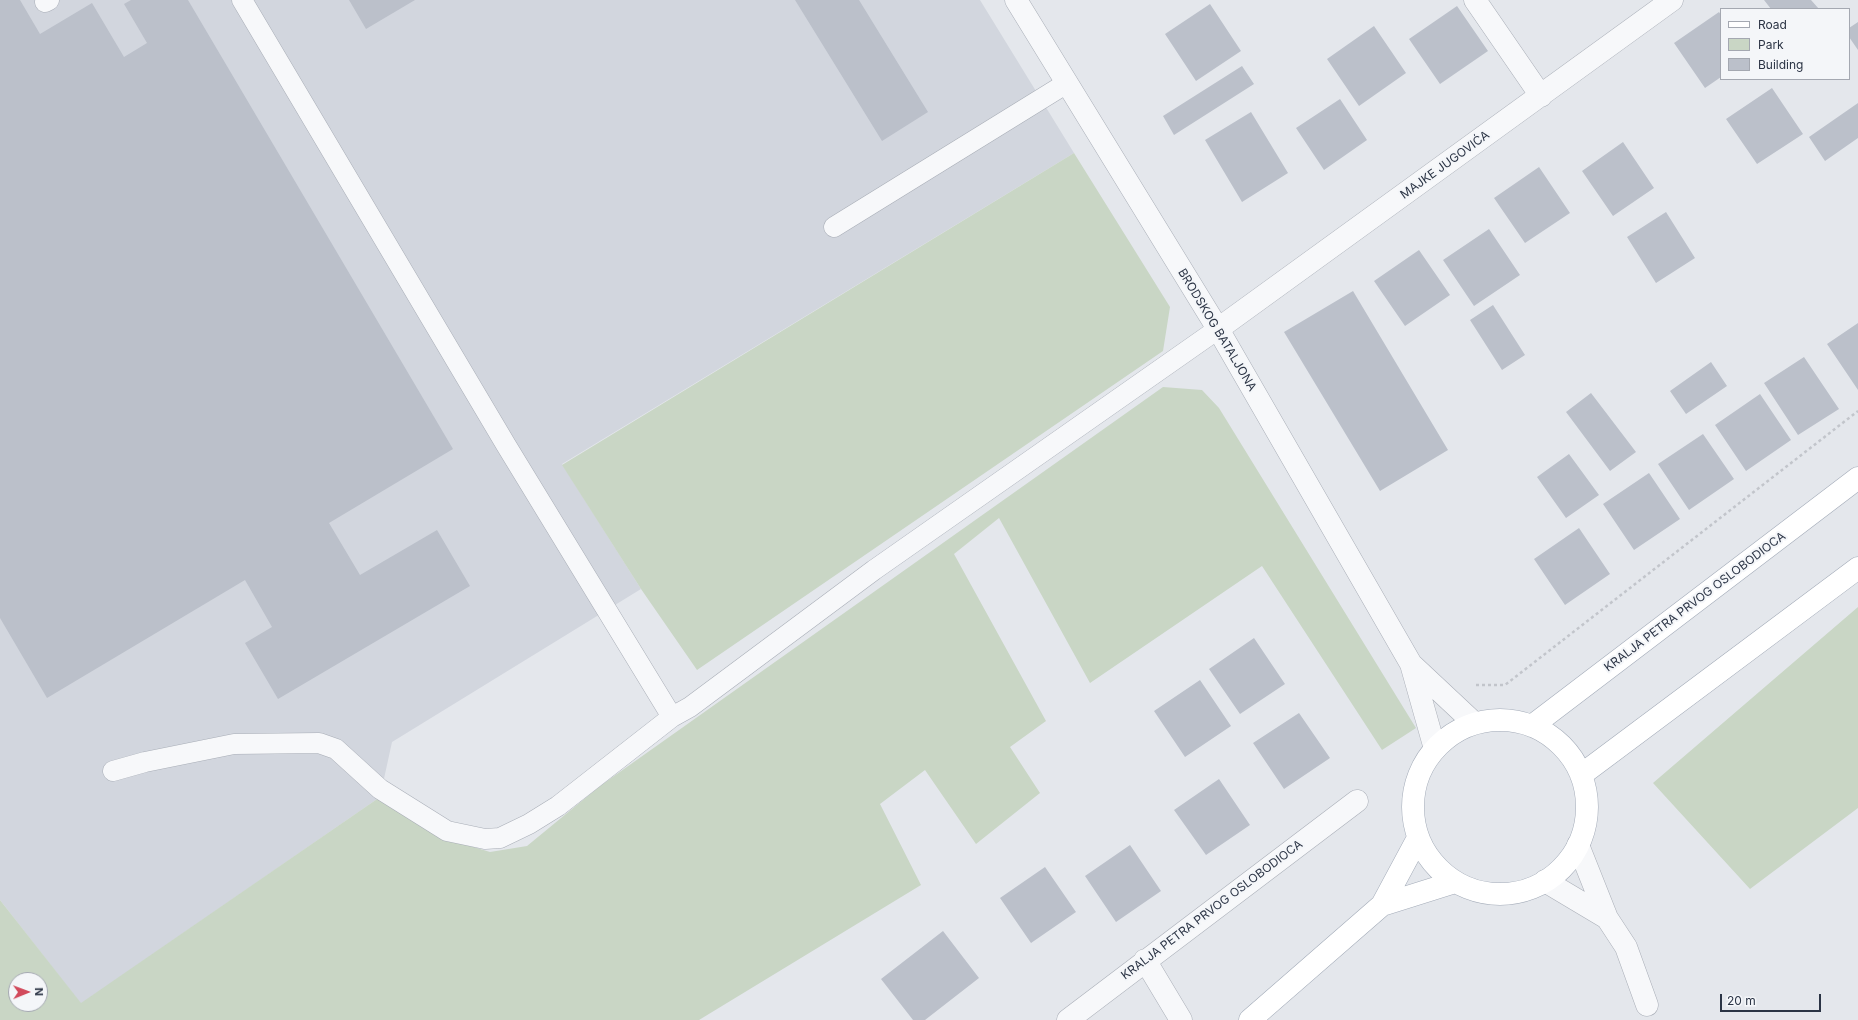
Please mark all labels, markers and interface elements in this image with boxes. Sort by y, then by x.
legend [1720,8,1850,80]
text: Road [1758,17,1787,32]
text: Park [1758,37,1784,52]
text: Building [1758,57,1803,72]
street label: MAJKE JUGOVIĆA [1398,128,1492,202]
street label: BRODSKOG BATALJONA [1175,266,1259,394]
street label: KRALJA PETRA PRVOG OSLOBODIOCA [1602,529,1788,675]
street label: KRALJA PETRA PRVOG OSLOBODIOCA [1119,837,1305,983]
north arrow [8,972,48,1012]
scale bar [1722,986,1823,1012]
text: N [32,987,46,996]
text: 20 m [1727,993,1756,1008]

